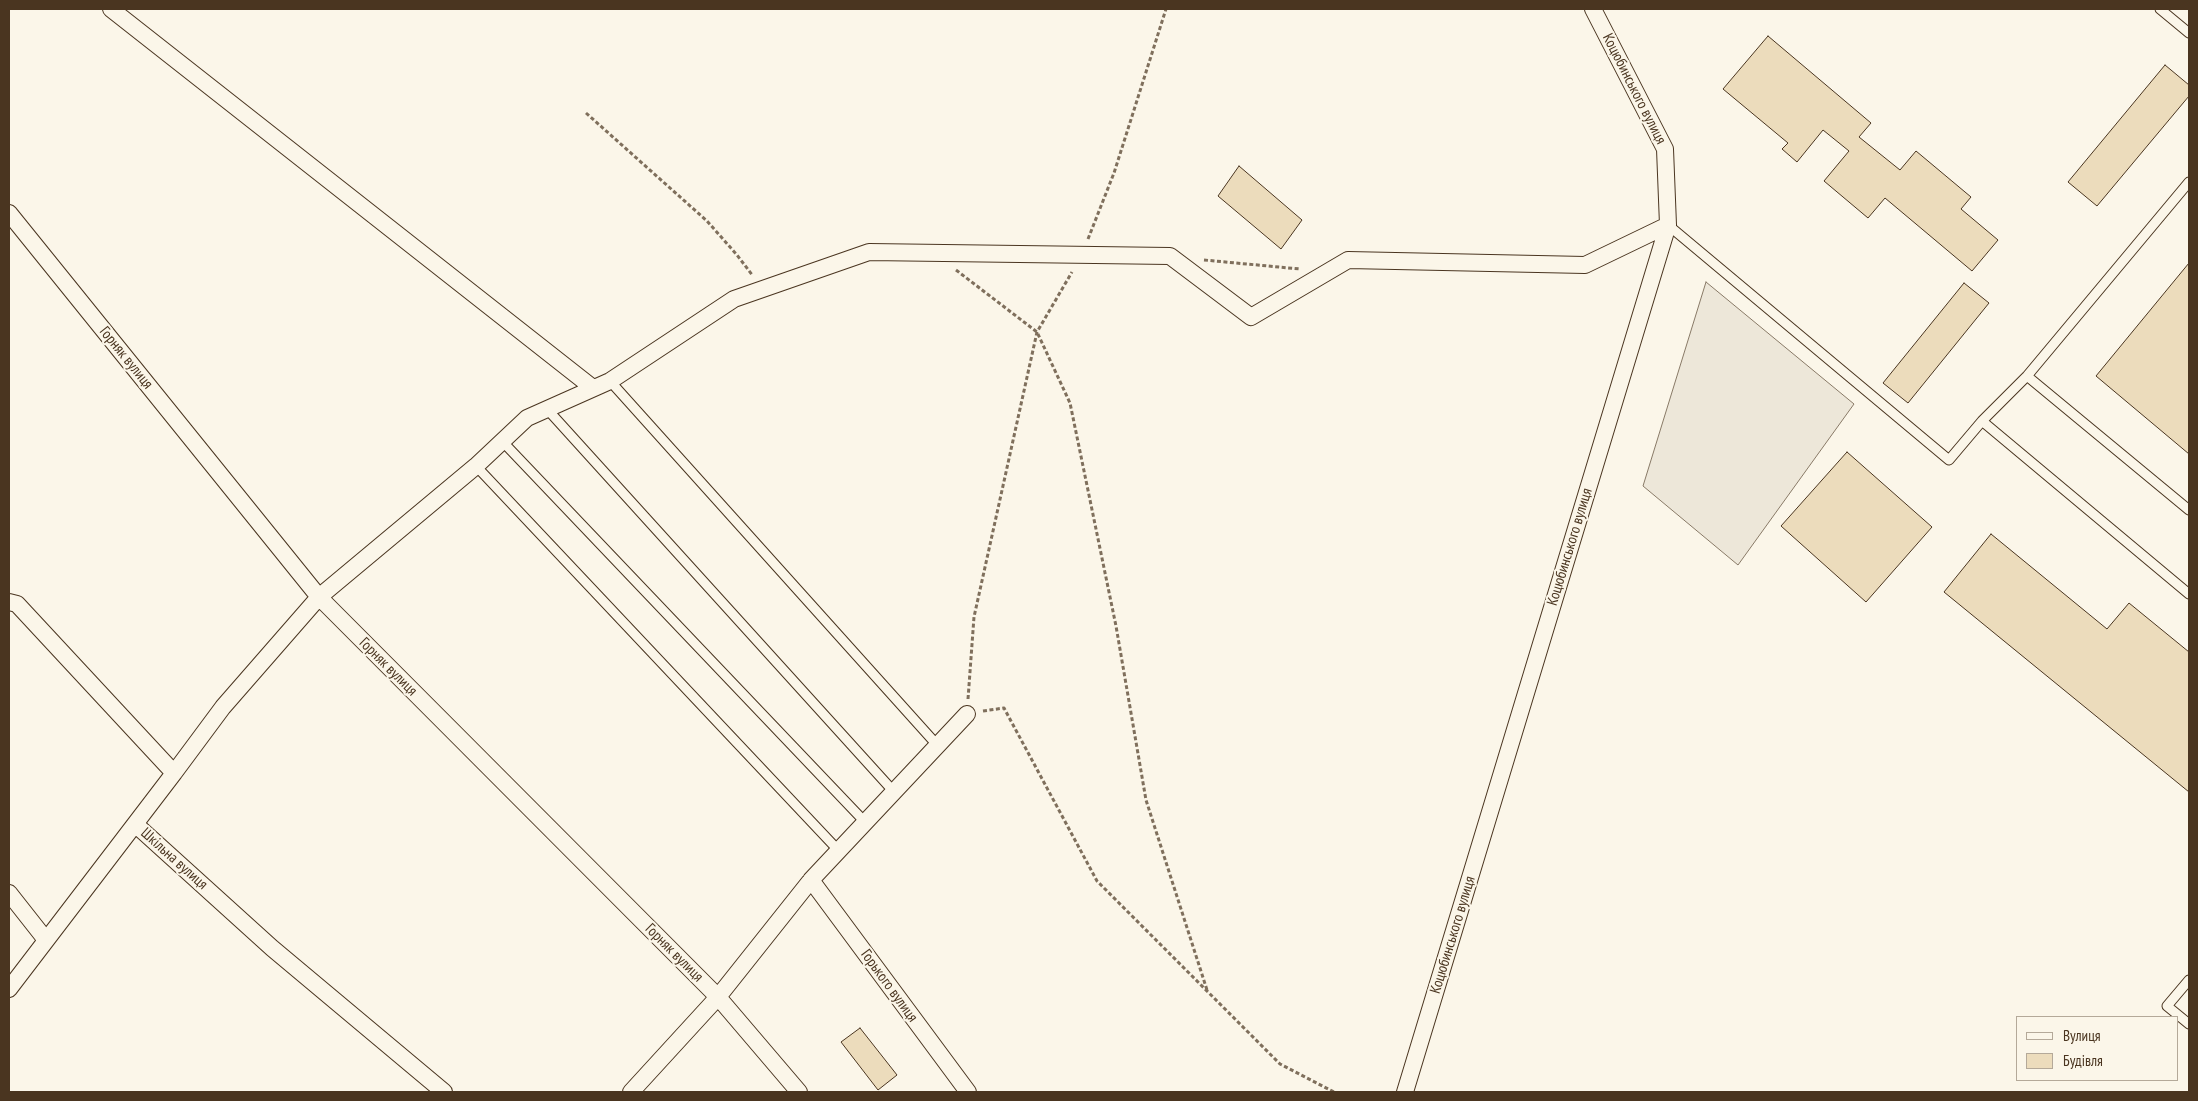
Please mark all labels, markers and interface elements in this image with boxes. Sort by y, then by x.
street label: Коцюбинського вулиця [1598,31,1670,147]
street label: Горняк вулиця [95,323,157,393]
street label: Коцюбинського вулиця [1544,486,1596,608]
street label: Горняк вулиця [355,634,421,700]
street label: Шкільна вулиця [137,824,211,894]
street label: Коцюбинського вулиця [1427,874,1479,996]
street label: Горняк вулиця [641,920,707,986]
street label: Горького вулиця [857,946,921,1026]
legend [2016,1016,2178,1081]
text: Вулиця [2063,1026,2101,1045]
text: Будівля [2063,1051,2103,1070]

